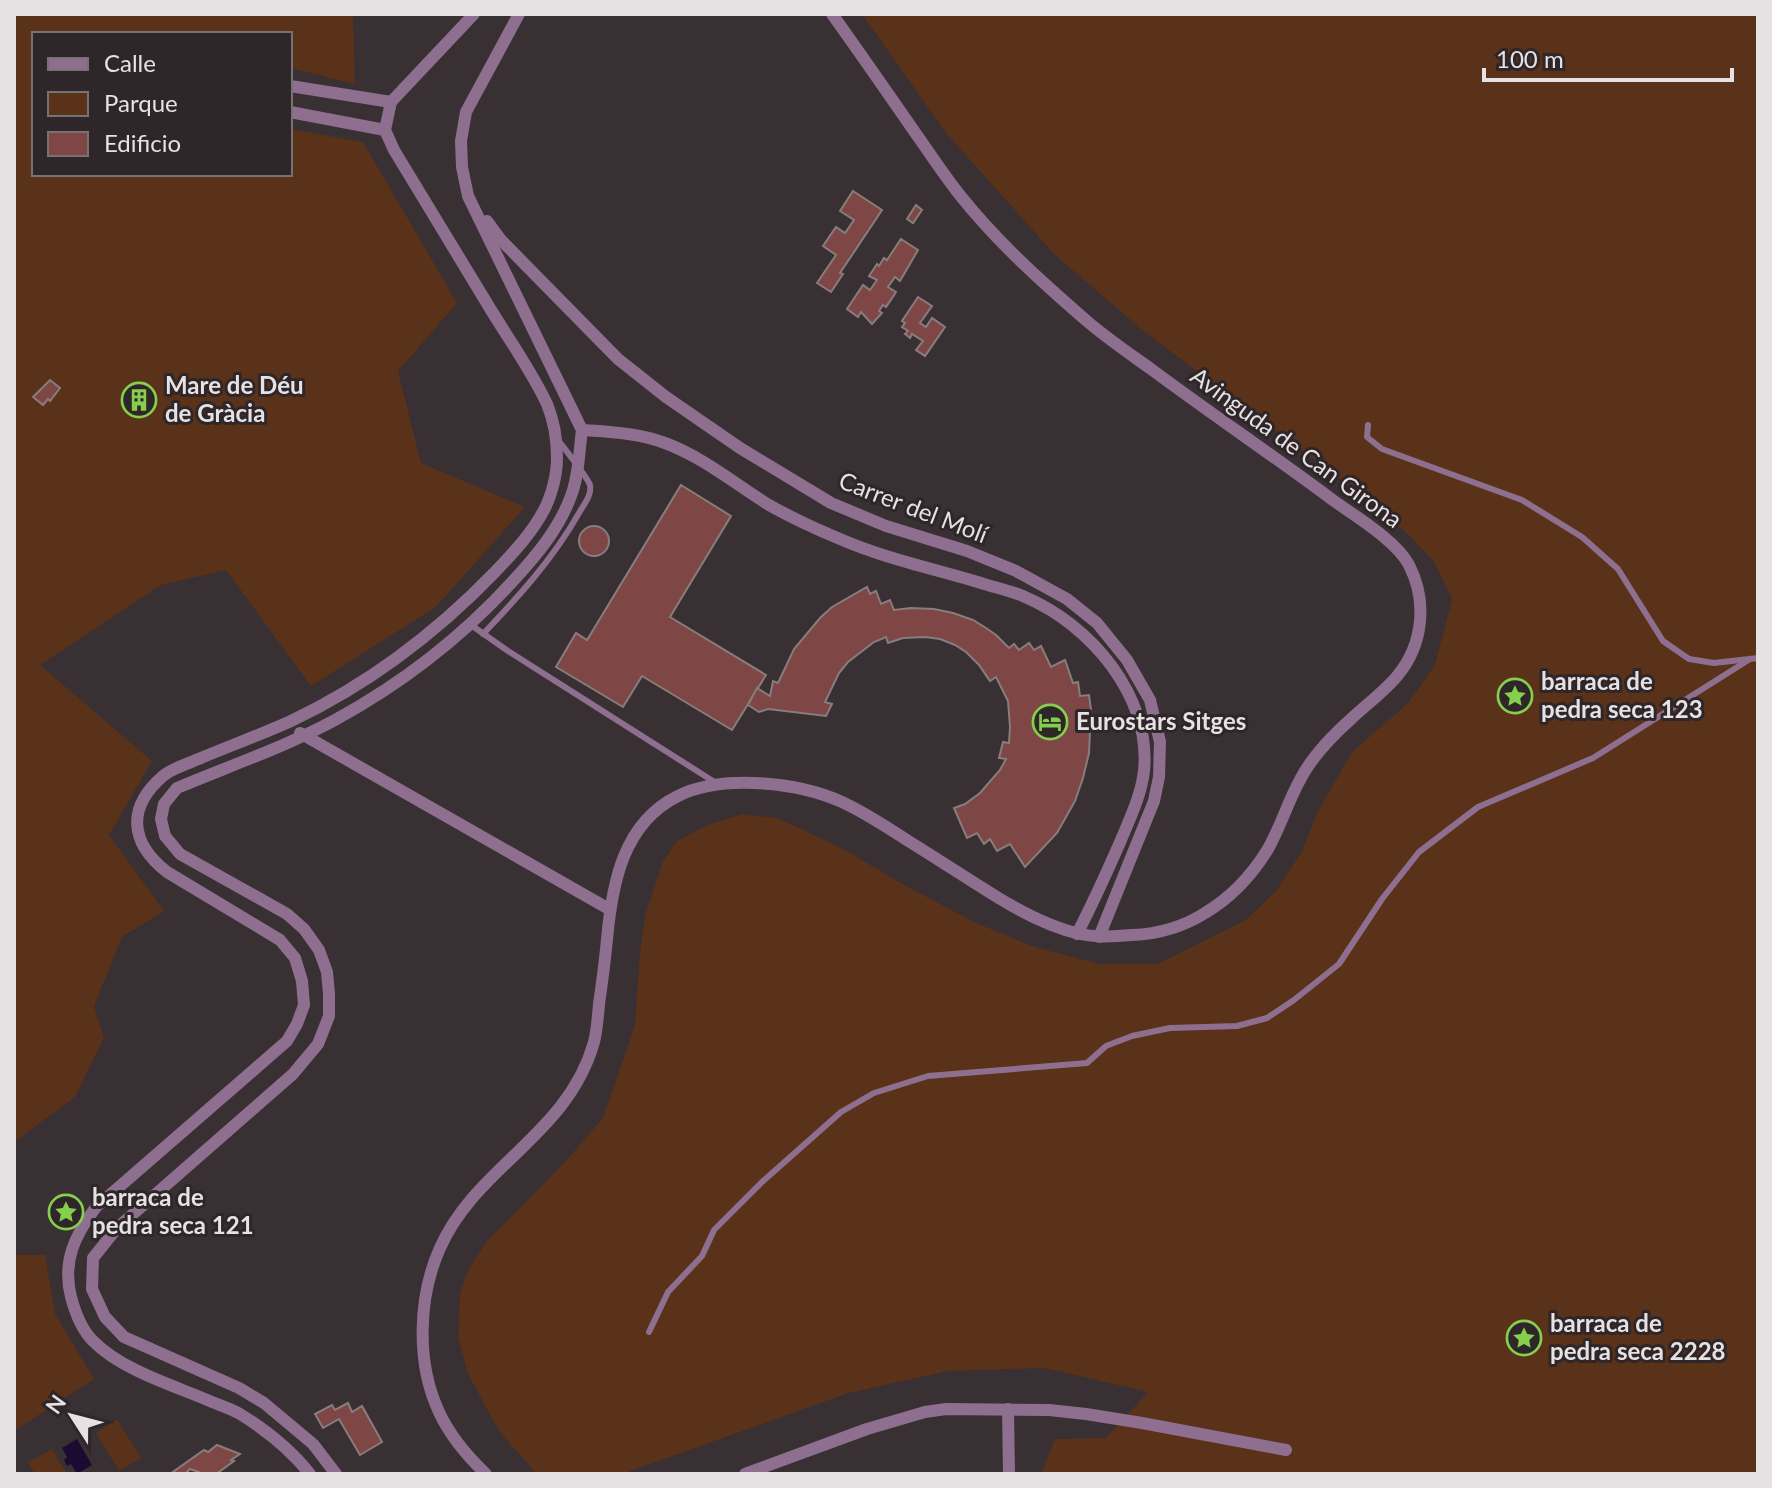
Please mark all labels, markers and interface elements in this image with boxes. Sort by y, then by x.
legend [32,32,292,176]
scale bar [1484,32,1732,82]
text: 100 m [1496,44,1564,73]
text: Calle [104,48,156,77]
text: Parque [104,88,178,117]
text: Edificio [104,128,181,157]
street label: Avinguda de Can Girona [1185,360,1408,533]
place label: Mare de Déu de Gràcia [165,370,304,427]
building icon: Mare de Déu de Gràcia [120,381,158,419]
street label: Carrer del Molí [835,465,993,549]
place label: barraca de pedra seca 123 [1541,666,1703,723]
place icon: barraca de pedra seca 123 [1496,677,1534,715]
hotel icon: Eurostars Sitges [1031,703,1069,741]
place label: Eurostars Sitges [1076,706,1246,735]
place label: barraca de pedra seca 121 [92,1182,254,1239]
place icon: barraca de pedra seca 121 [47,1193,85,1231]
place label: barraca de pedra seca 2228 [1550,1308,1726,1365]
place icon: barraca de pedra seca 2228 [1505,1319,1543,1357]
north arrow [32,1376,112,1456]
text: N [40,1389,71,1419]

